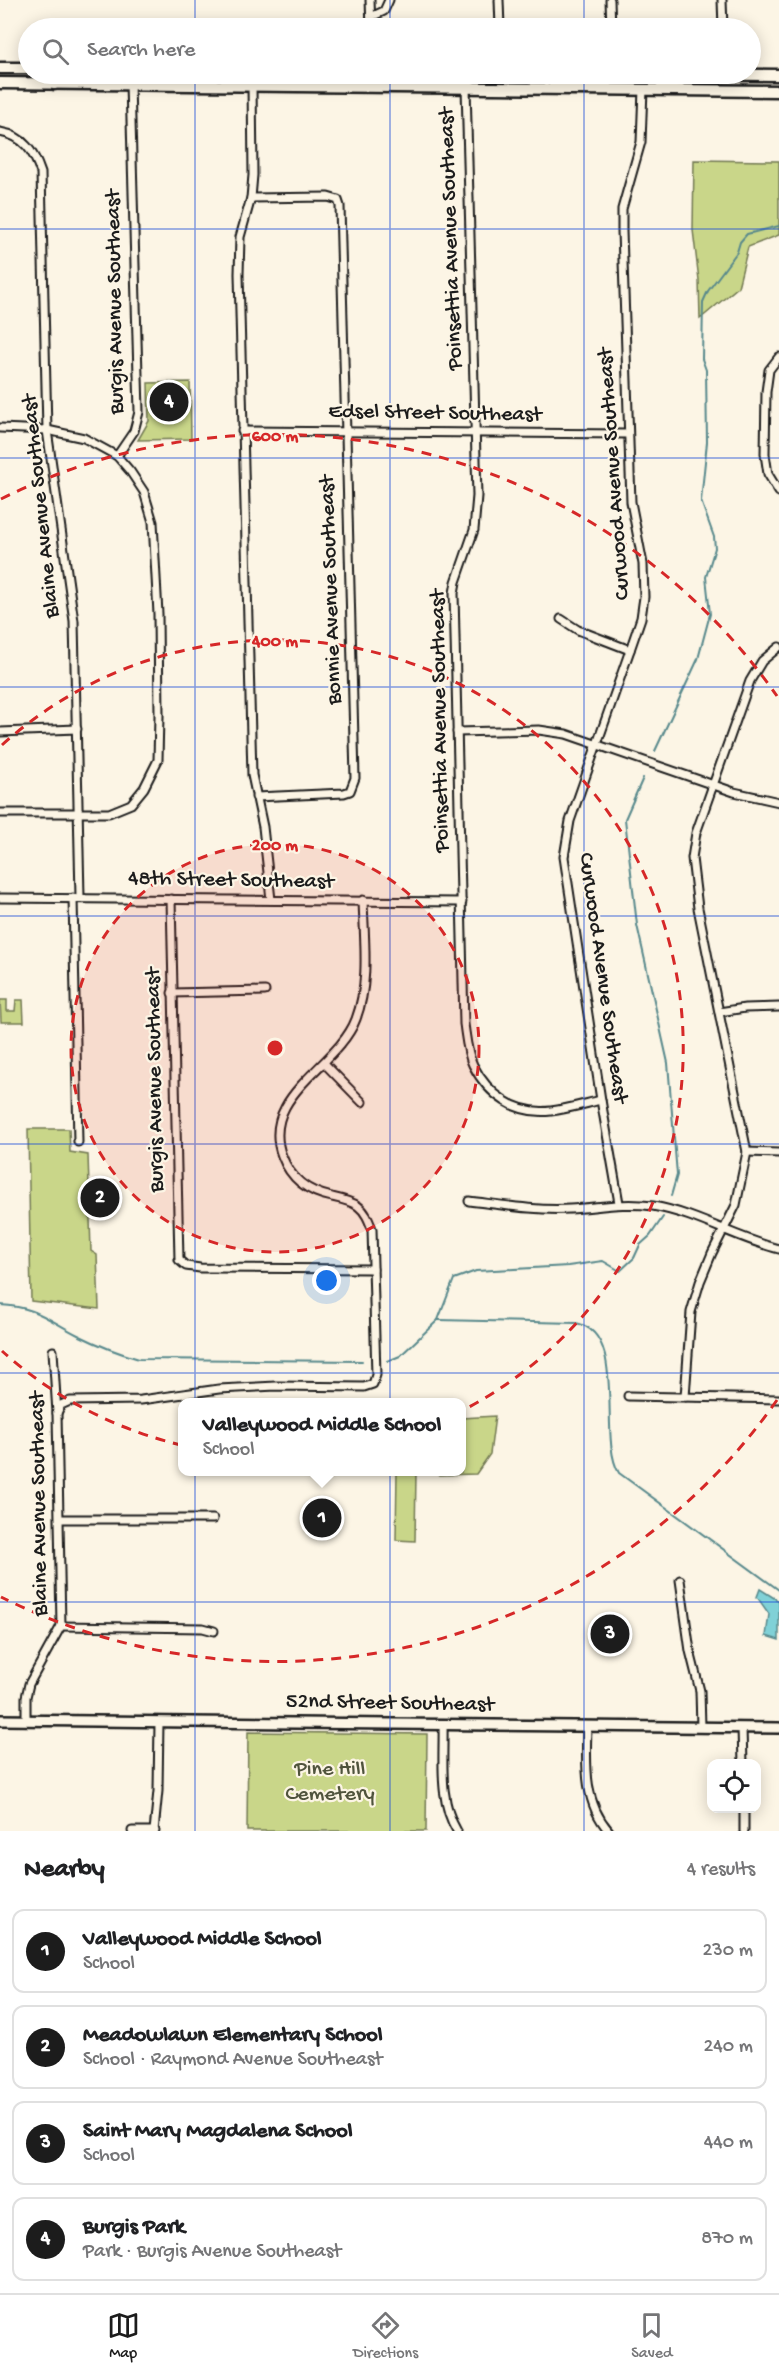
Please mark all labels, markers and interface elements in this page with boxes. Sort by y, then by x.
search box [18,18,761,84]
icon: search [39,35,72,68]
text: Search here [87,38,195,64]
street label: Poinsettia Avenue Southeast [434,105,470,372]
street label: Burgis Avenue Southeast [101,187,131,416]
street label: Curwood Avenue Southeast [593,345,637,601]
pin: 4 [150,380,188,424]
street label: Blaine Avenue Southeast [17,391,67,620]
street label: Edsel Street Southeast [328,399,544,429]
text: 600 m [252,427,299,448]
street label: Bonnie Avenue Southeast [315,473,349,706]
street label: Poinsettia Avenue Southeast [426,587,456,854]
text: 400 m [251,632,298,653]
text: 200 m [252,836,298,857]
street label: Curwood Avenue Southeast [572,851,633,1107]
street label: 48th Street Southeast [128,866,336,896]
street label: Burgis Avenue Southeast [141,965,171,1194]
centre of rings [265,1038,285,1058]
pin: 2 [80,1176,120,1220]
your location [312,1266,341,1295]
street label: Blaine Avenue Southeast [25,1389,55,1618]
popup [178,1398,466,1476]
text: Valleywood Middle School [203,1413,441,1439]
text: School [203,1439,255,1462]
pin: 1 [302,1496,342,1540]
pin: 3 [590,1612,630,1656]
street label: 52nd Street Southeast [286,1689,496,1719]
park label: Pine Hill Cemetery [285,1757,375,1808]
map controls [707,1759,761,1813]
button: locate [707,1759,761,1813]
text: Nearby [24,1855,105,1886]
text: 4 results [687,1859,755,1882]
text: Valleywood Middle School [83,1927,322,1953]
text: 1 [41,1940,50,1963]
text: 230 m [703,1940,753,1963]
text: School [83,1953,135,1976]
text: Meadowlawn Elementary School [83,2023,383,2049]
text: 2 [41,2036,50,2059]
text: 240 m [703,2036,753,2059]
text: School · Raymond Avenue Southeast [83,2049,382,2072]
text: Saint Mary Magdalena School [83,2119,353,2145]
text: 3 [40,2132,51,2155]
text: 440 m [704,2132,753,2155]
text: School [83,2145,135,2168]
text: Burgis Park [83,2215,185,2241]
text: 4 [41,2228,50,2251]
text: 870 m [701,2228,753,2251]
text: Park · Burgis Avenue Southeast [83,2241,341,2264]
tab: Map [107,2309,140,2364]
tab: Directions [353,2309,418,2364]
tab: Saved [631,2309,672,2364]

